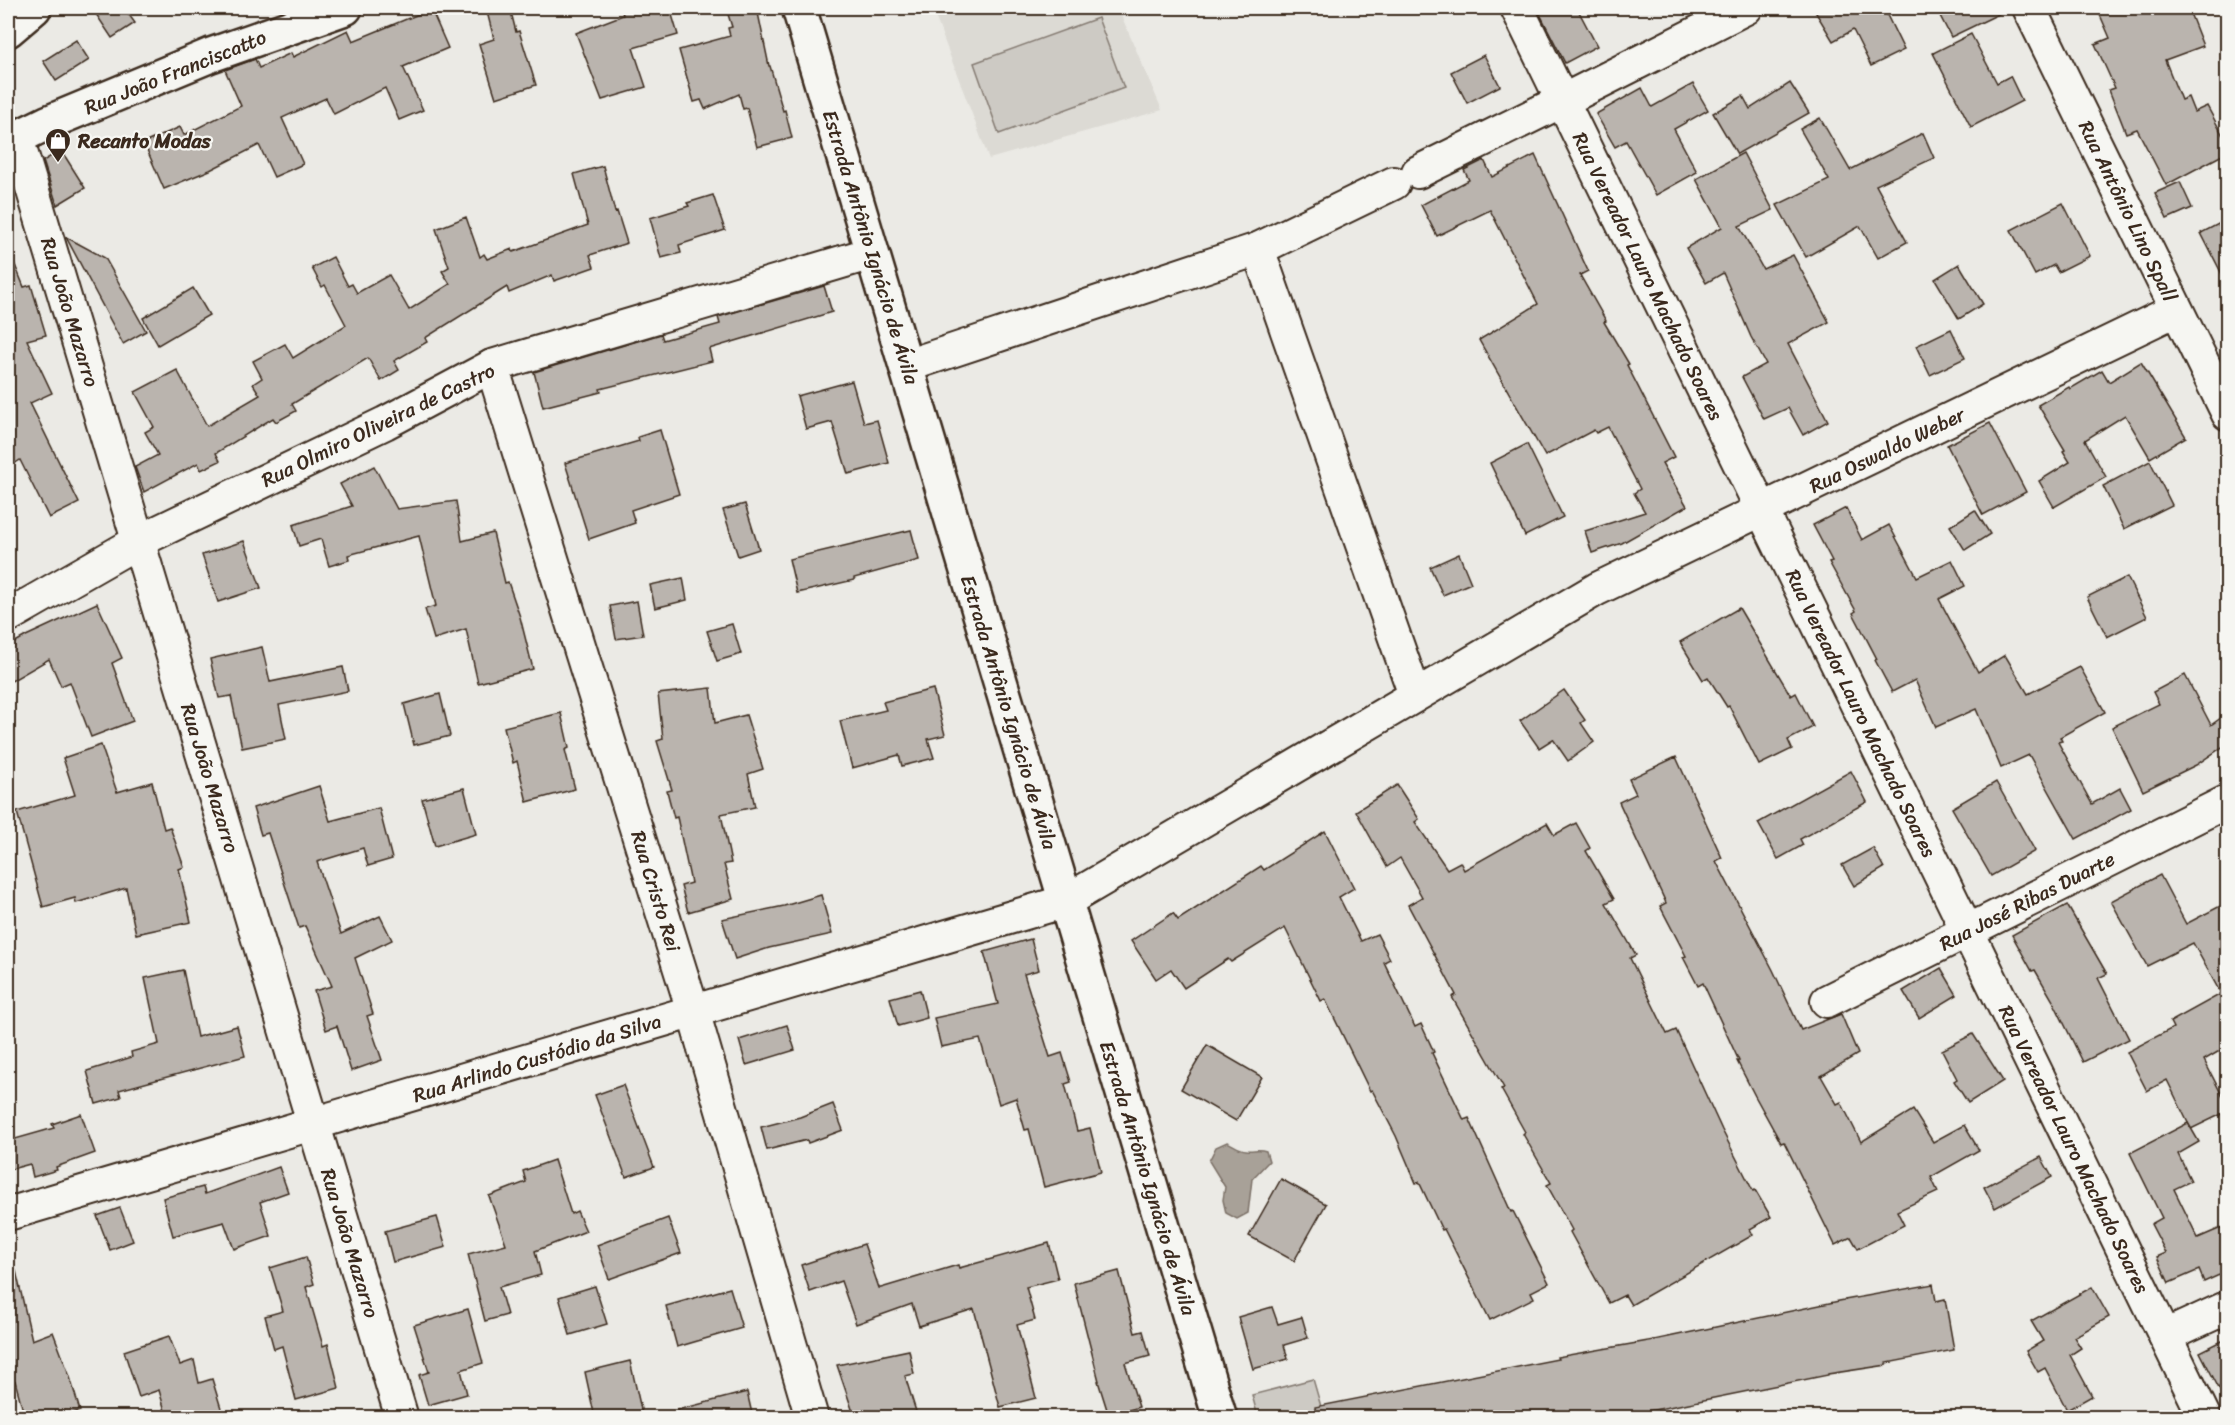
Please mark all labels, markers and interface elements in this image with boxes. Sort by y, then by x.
street label: Rua João Franciscatto [79,20,272,125]
street label: Estrada Antônio Ignácio de Ávila [812,105,929,390]
street label: Rua Antônio Lino Spall [2068,115,2187,309]
place label: Recanto Modas [77,124,211,159]
shop icon: Recanto Modas [43,126,73,164]
street label: Rua Vereador Lauro Machado Soares [1562,126,1733,427]
street label: Rua João Mazarro [30,233,109,391]
street label: Rua Olmiro Oliveira de Castro [255,353,501,497]
street label: Rua Oswaldo Weber [1803,397,1972,503]
street label: Rua Vereador Lauro Machado Soares [1775,563,1946,864]
street label: Estrada Antônio Ignácio de Ávila [950,570,1067,855]
street label: Rua João Mazarro [170,699,249,857]
street label: Rua Cristo Rei [621,826,691,956]
street label: Rua José Ribas Duarte [1933,842,2121,961]
street label: Rua Vereador Lauro Machado Soares [1988,999,2159,1300]
street label: Rua Arlindo Custódio da Silva [409,1004,666,1113]
street label: Estrada Antônio Ignácio de Ávila [1089,1036,1206,1321]
street label: Rua João Mazarro [310,1164,389,1322]

